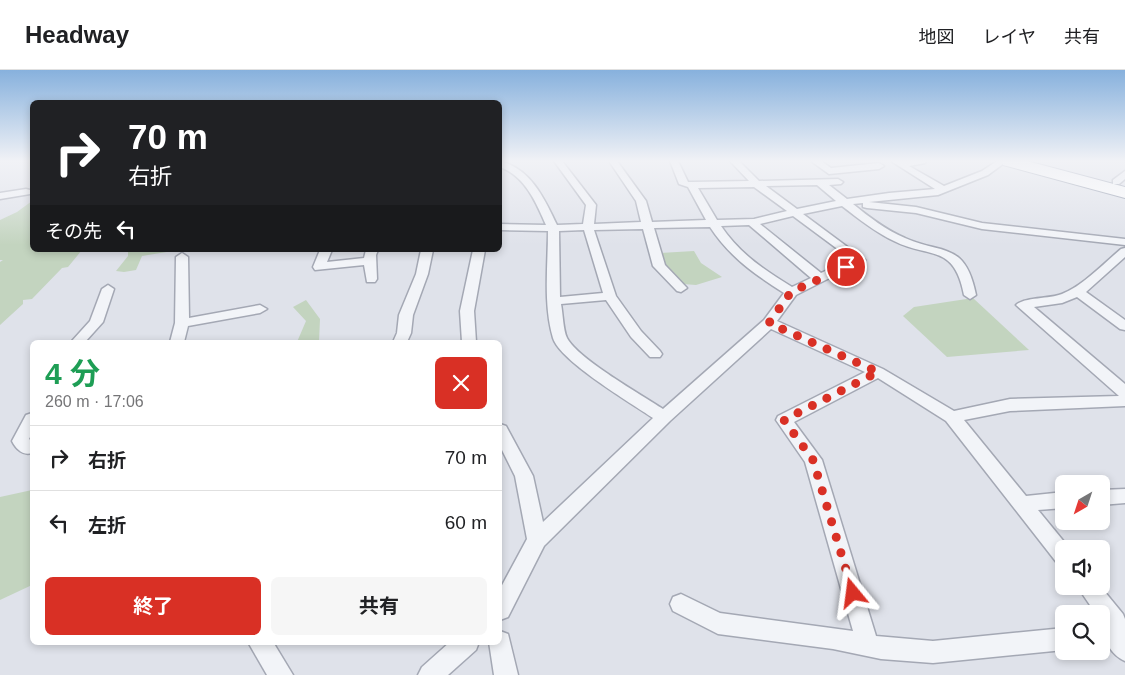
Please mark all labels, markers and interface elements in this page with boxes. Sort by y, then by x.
text: Headway [25,21,129,48]
text: 地図 [919,27,955,47]
text: レイヤ [983,27,1036,47]
text: 共有 [1064,27,1100,47]
text: 70 m [128,117,208,156]
icon: right [45,120,110,185]
text: 右折 [128,164,172,189]
icon: left [112,215,140,243]
text: その先 [45,221,102,242]
pin [825,246,867,288]
icon: arrive [832,253,860,281]
text: 4 分 [45,357,100,390]
button: close [435,357,487,409]
text: 260 m · 17:06 [45,393,144,410]
icon: right [45,444,73,472]
text: 70 m [445,447,487,468]
text: 右折 [88,450,126,471]
north arrow [1055,475,1110,530]
map controls [1055,475,1110,660]
icon: left [45,509,73,537]
text: 60 m [445,512,487,533]
text: 左折 [88,515,126,536]
button: sound [1055,540,1110,595]
position arrow [826,566,878,618]
button: 終了 [45,577,261,635]
button: 共有 [271,577,487,635]
button: search [1055,605,1110,660]

